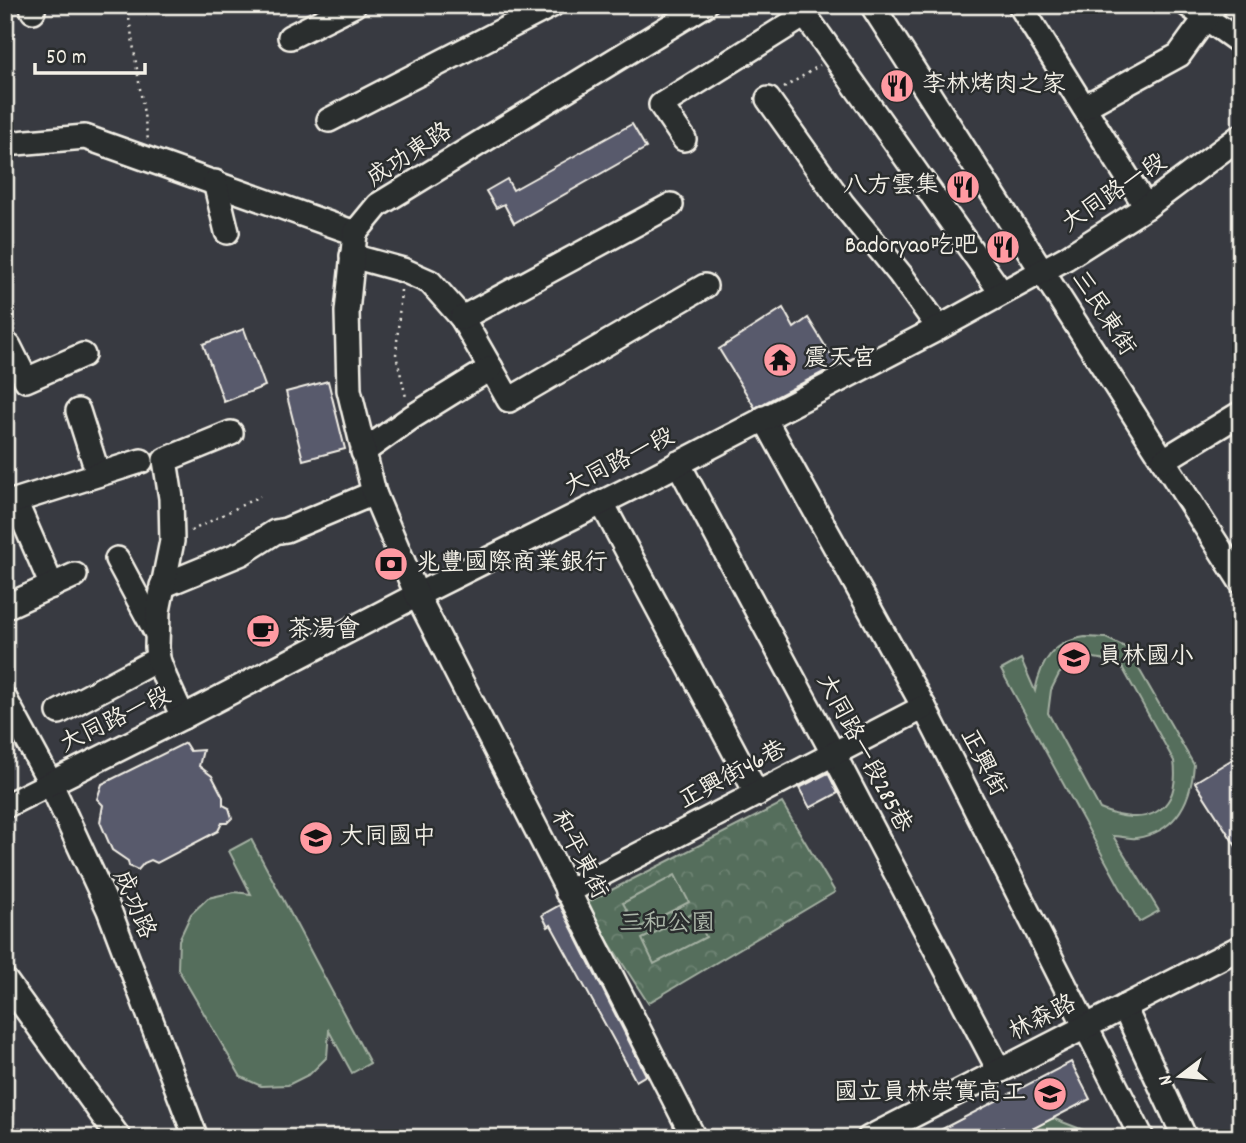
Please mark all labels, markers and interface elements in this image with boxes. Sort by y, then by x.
scale bar [35,32,145,76]
text: 50 m [46,44,86,74]
restaurant icon: 李林烤肉之家 [878,67,916,105]
place label: 李林烤肉之家 [922,69,1066,103]
street label: 成功東路 [360,116,460,196]
street label: 大同路一段 [1056,146,1174,242]
restaurant icon: 八方雲集 [944,168,982,206]
place label: 八方雲集 [843,170,939,204]
restaurant icon: Badoryao吃吧 [984,228,1022,266]
place label: Badoryao吃吧 [845,230,978,264]
street label: 三民東街 [1062,264,1142,364]
temple icon: 震天宮 [761,341,799,379]
place label: 震天宮 [804,343,876,377]
street label: 大同路一段 [559,421,681,505]
bank icon: 兆豐國際商業銀行 [372,545,410,583]
place label: 兆豐國際商業銀行 [416,547,608,581]
cafe icon: 茶湯會 [244,612,282,650]
place label: 茶湯會 [288,614,360,648]
school or university icon: 員林國小 [1055,639,1093,677]
place label: 員林國小 [1098,641,1194,675]
street label: 大同路一段285巷 [807,669,919,839]
street label: 大同路一段 [55,679,177,763]
street label: 正興街 [951,723,1013,803]
street label: 正興街46巷 [673,733,793,819]
street label: 和平東街 [541,805,615,905]
school or university icon: 大同國中 [297,819,335,857]
place label: 大同國中 [340,821,436,855]
street label: 成功路 [103,865,163,945]
park label: 三和公園 [619,908,715,942]
street label: 林森路 [1003,988,1083,1050]
north arrow [1144,1042,1214,1112]
text: N [1153,1071,1181,1088]
school or university icon: 國立員林崇實高工 [1031,1075,1069,1113]
place label: 國立員林崇實高工 [834,1077,1026,1111]

